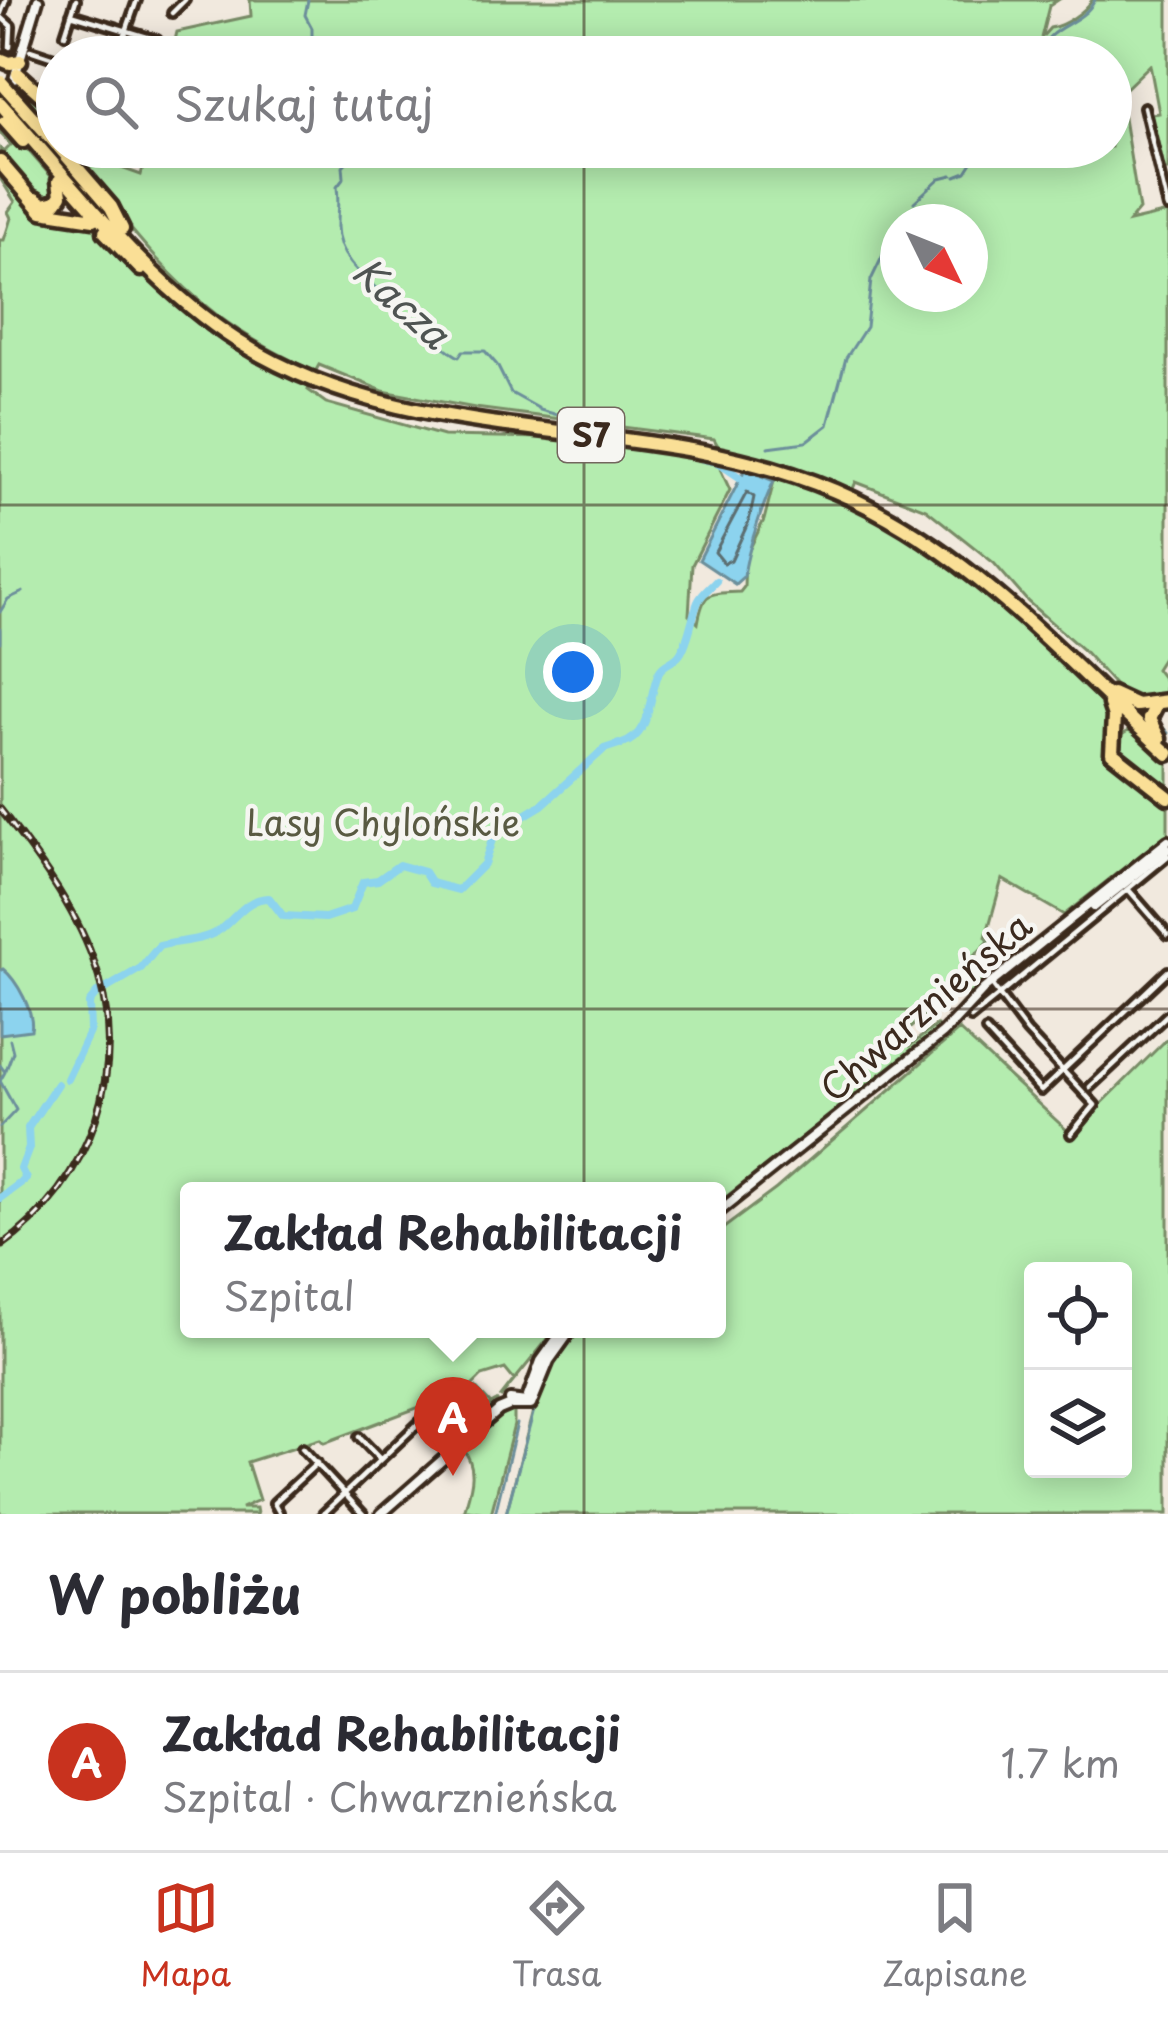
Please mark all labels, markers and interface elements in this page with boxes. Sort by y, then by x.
search box [36,36,1132,168]
text: Szukaj tutaj [174,68,434,136]
icon: search [78,69,144,135]
north arrow [880,204,988,312]
water label: Kacza [341,241,466,362]
road number: S7 [558,408,624,462]
your location [543,642,603,702]
park label: Lasy Chylońskie [246,794,520,848]
street label: Chwarznieńska [807,898,1043,1113]
popup [180,1182,726,1338]
text: Zakład Rehabilitacji [224,1197,682,1265]
map controls [1024,1262,1132,1478]
button: locate [1024,1262,1132,1370]
text: Szpital [224,1265,355,1324]
button: layers [1024,1370,1132,1478]
pin: A [414,1377,492,1476]
text: W pobliżu [48,1554,302,1631]
text: Zakład Rehabilitacji [162,1698,621,1766]
text: A [72,1732,102,1791]
text: 1.7 km [1001,1732,1120,1791]
text: Szpital · Chwarznieńska [162,1766,617,1825]
tab: Mapa [140,1875,231,1997]
tab: Trasa [512,1875,601,1997]
tab: Zapisane [882,1875,1028,1997]

